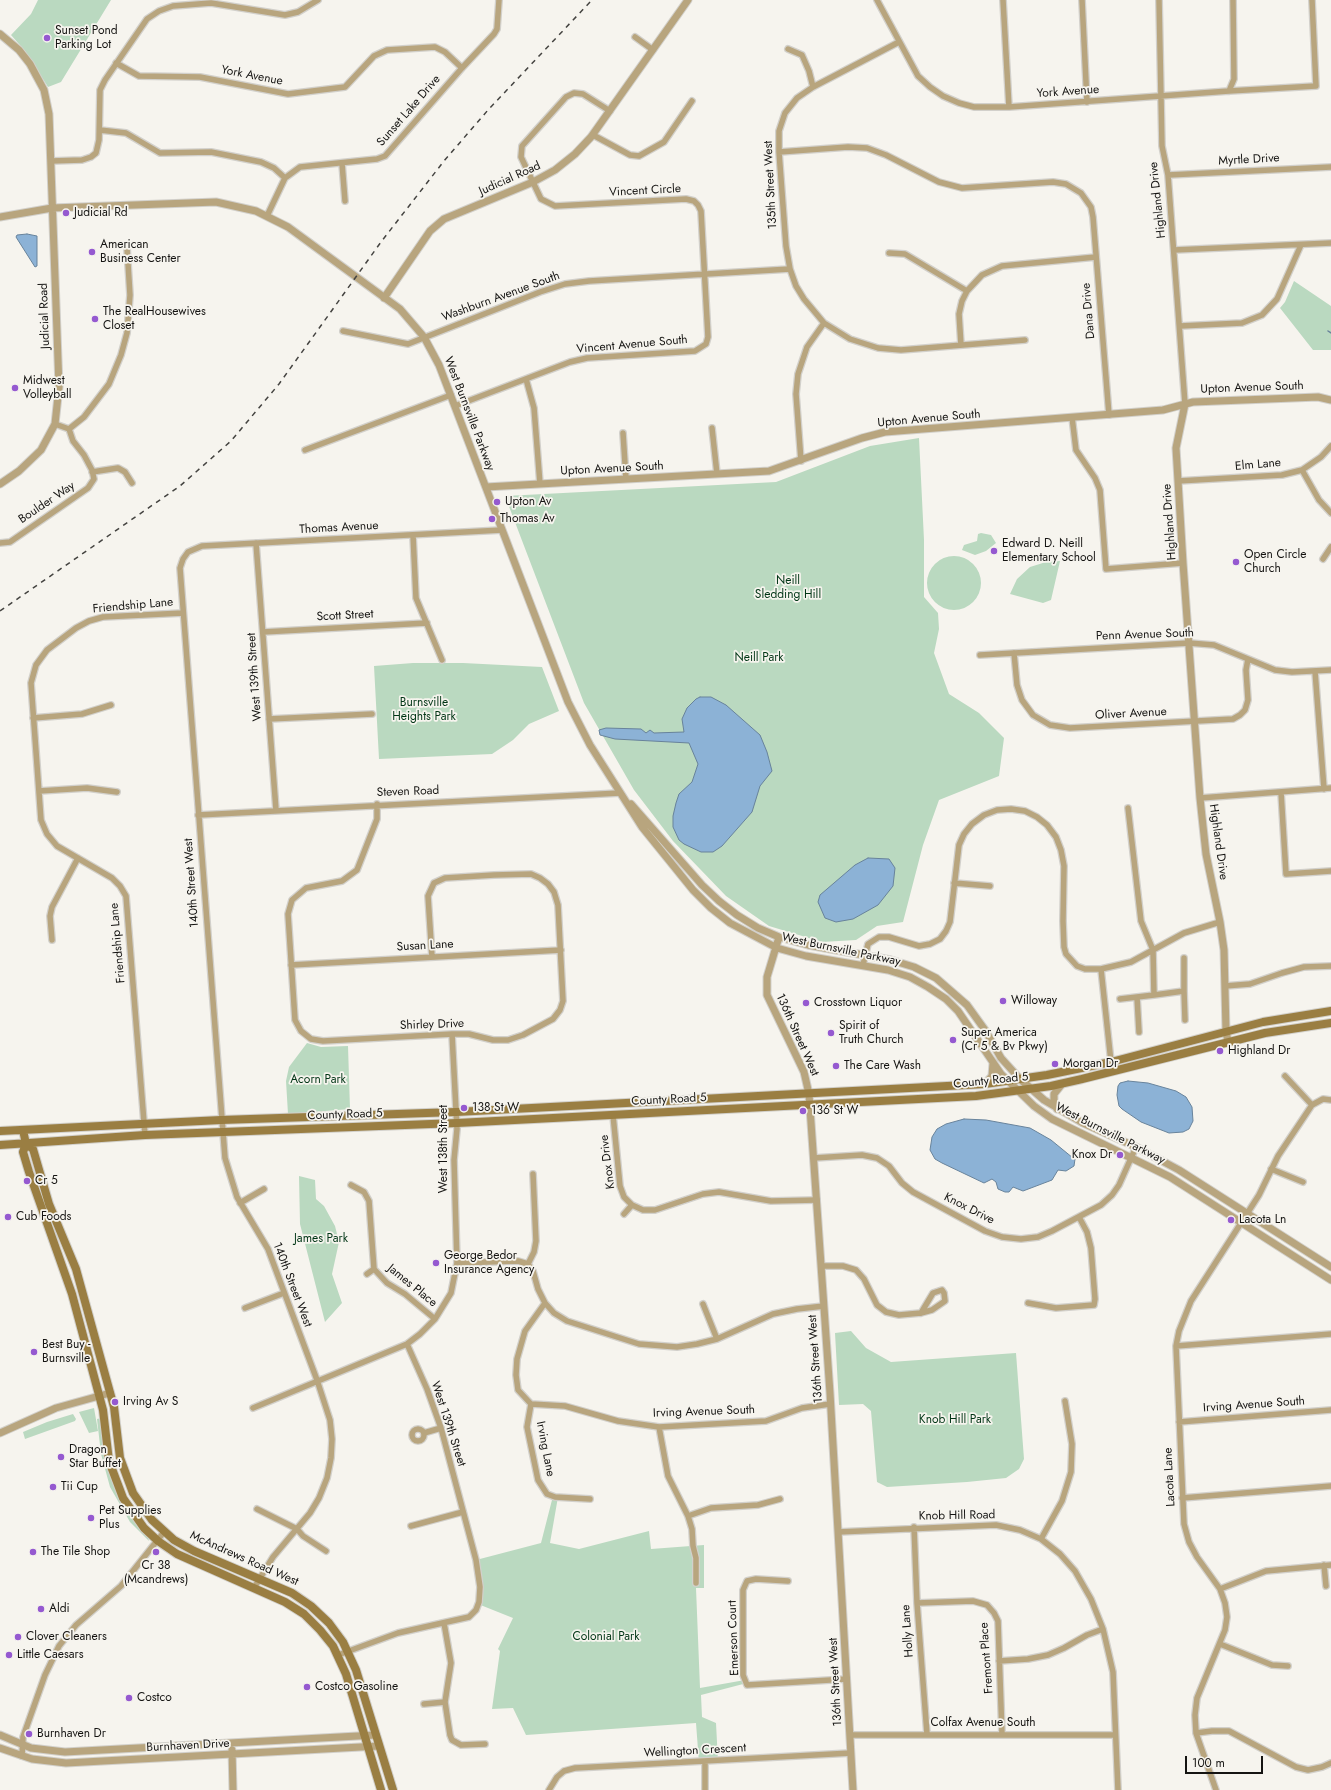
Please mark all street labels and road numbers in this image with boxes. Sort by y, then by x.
street label: York Avenue [220,63,284,89]
street label: Sunset Lake Drive [374,73,444,149]
street label: York Avenue [1036,83,1100,101]
street label: 135th Street West [761,140,781,230]
street label: Myrtle Drive [1218,151,1280,169]
street label: Judicial Road [477,159,543,199]
street label: Highland Drive [1147,161,1169,239]
street label: Vincent Circle [609,182,681,200]
street label: Washburn Avenue South [440,269,562,325]
street label: Dana Drive [1079,282,1099,340]
street label: Judicial Road [37,283,53,349]
street label: Vincent Avenue South [576,333,688,357]
street label: West Burnsville Parkway [441,355,497,473]
street label: Upton Avenue South [1200,379,1304,397]
street label: Upton Avenue South [877,407,981,431]
street label: Elm Lane [1234,456,1282,474]
street label: Upton Avenue South [560,459,664,479]
street label: Boulder Way [16,479,78,527]
street label: Highland Drive [1160,483,1180,561]
street label: Thomas Avenue [299,519,379,537]
street label: Friendship Lane [92,595,174,617]
street label: Scott Street [316,607,374,625]
street label: Penn Avenue South [1096,626,1194,644]
street label: West 139th Street [245,632,265,722]
street label: Oliver Avenue [1095,705,1167,723]
street label: Steven Road [377,784,439,800]
street label: Highland Drive [1206,803,1230,881]
street label: 140th Street West [182,838,202,928]
street label: Friendship Lane [107,902,129,984]
street label: West Burnsville Parkway [780,930,902,970]
street label: Susan Lane [396,937,454,955]
street label: 136th Street West [772,992,822,1078]
street label: Shirley Drive [400,1017,464,1033]
street label: County Road 5 [953,1070,1029,1092]
street label: County Road 5 [631,1091,707,1109]
street label: West Burnsville Parkway [1053,1100,1167,1168]
street label: West 138th Street [437,1105,451,1193]
street label: County Road 5 [307,1106,383,1124]
street label: Knox Drive [598,1134,618,1190]
street label: Knox Drive [941,1190,997,1228]
street label: 140th Street West [269,1241,315,1329]
street label: James Place [384,1262,440,1310]
street label: 136th Street West [806,1314,826,1404]
street label: West 139th Street [427,1380,469,1468]
street label: Irving Avenue South [1203,1394,1305,1416]
street label: Irving Avenue South [653,1403,755,1421]
street label: Irving Lane [533,1420,557,1478]
street label: Lacota Lane [1161,1447,1179,1507]
street label: Knob Hill Road [918,1508,996,1524]
street label: McAndrews Road West [187,1529,301,1589]
street label: Emerson Court [725,1600,743,1676]
street label: Holly Lane [899,1604,917,1658]
street label: Fremont Place [977,1622,997,1694]
street label: 136th Street West [826,1637,846,1727]
street label: Colfax Avenue South [931,1716,1035,1730]
street label: Burnhaven Drive [146,1737,230,1755]
street label: Wellington Crescent [643,1741,747,1761]

